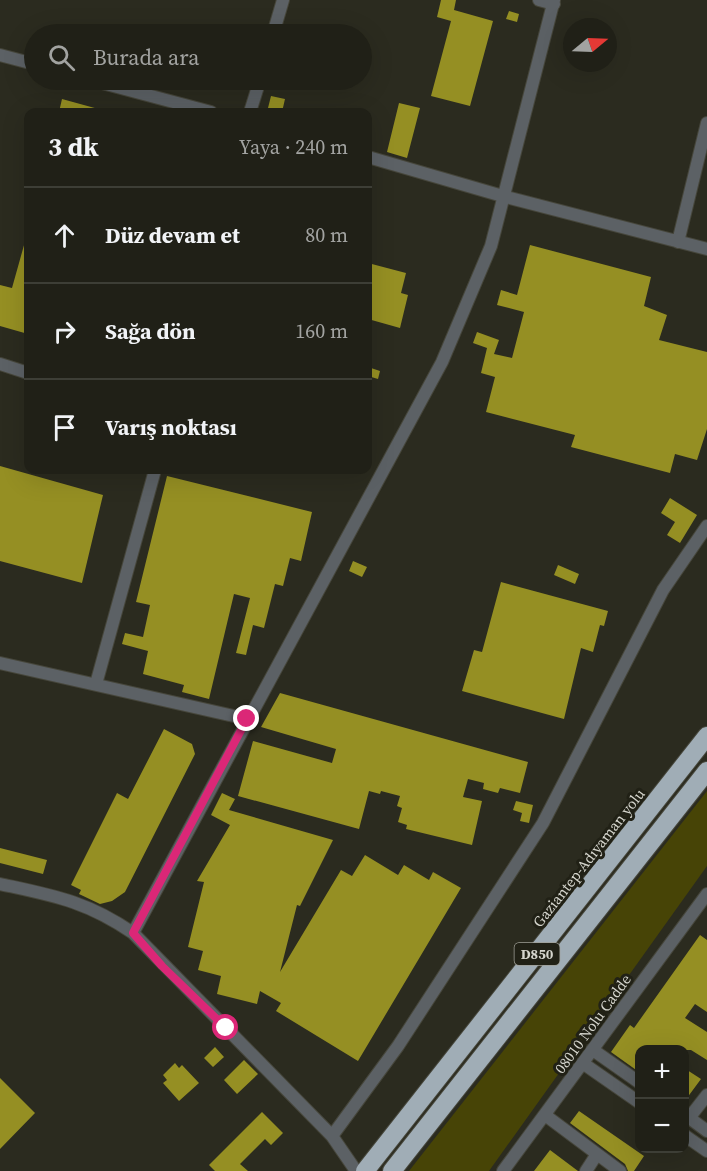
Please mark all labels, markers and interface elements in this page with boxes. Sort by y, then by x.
north arrow [563,18,617,72]
search box [24,24,372,90]
icon: search [45,41,78,74]
text: Burada ara [93,42,199,72]
text: 3 dk [48,129,99,165]
text: Yaya · 240 m [239,133,348,161]
icon: ahead [48,219,81,252]
text: Düz devam et [105,220,240,250]
text: 80 m [305,221,348,249]
icon: right [48,315,81,348]
text: Sağa dön [105,316,195,346]
text: 160 m [295,317,348,345]
icon: arrive [48,411,81,444]
text: Varış noktası [105,412,237,442]
route end [233,705,259,731]
street label: Gaziantep-Adıyaman yolu [528,784,650,931]
road number: D850 [514,943,560,965]
street label: 08010 Nolu Cadde [549,969,636,1078]
route start [212,1014,238,1040]
map controls [635,1045,689,1153]
button: + [635,1045,689,1099]
button: − [635,1099,689,1153]

